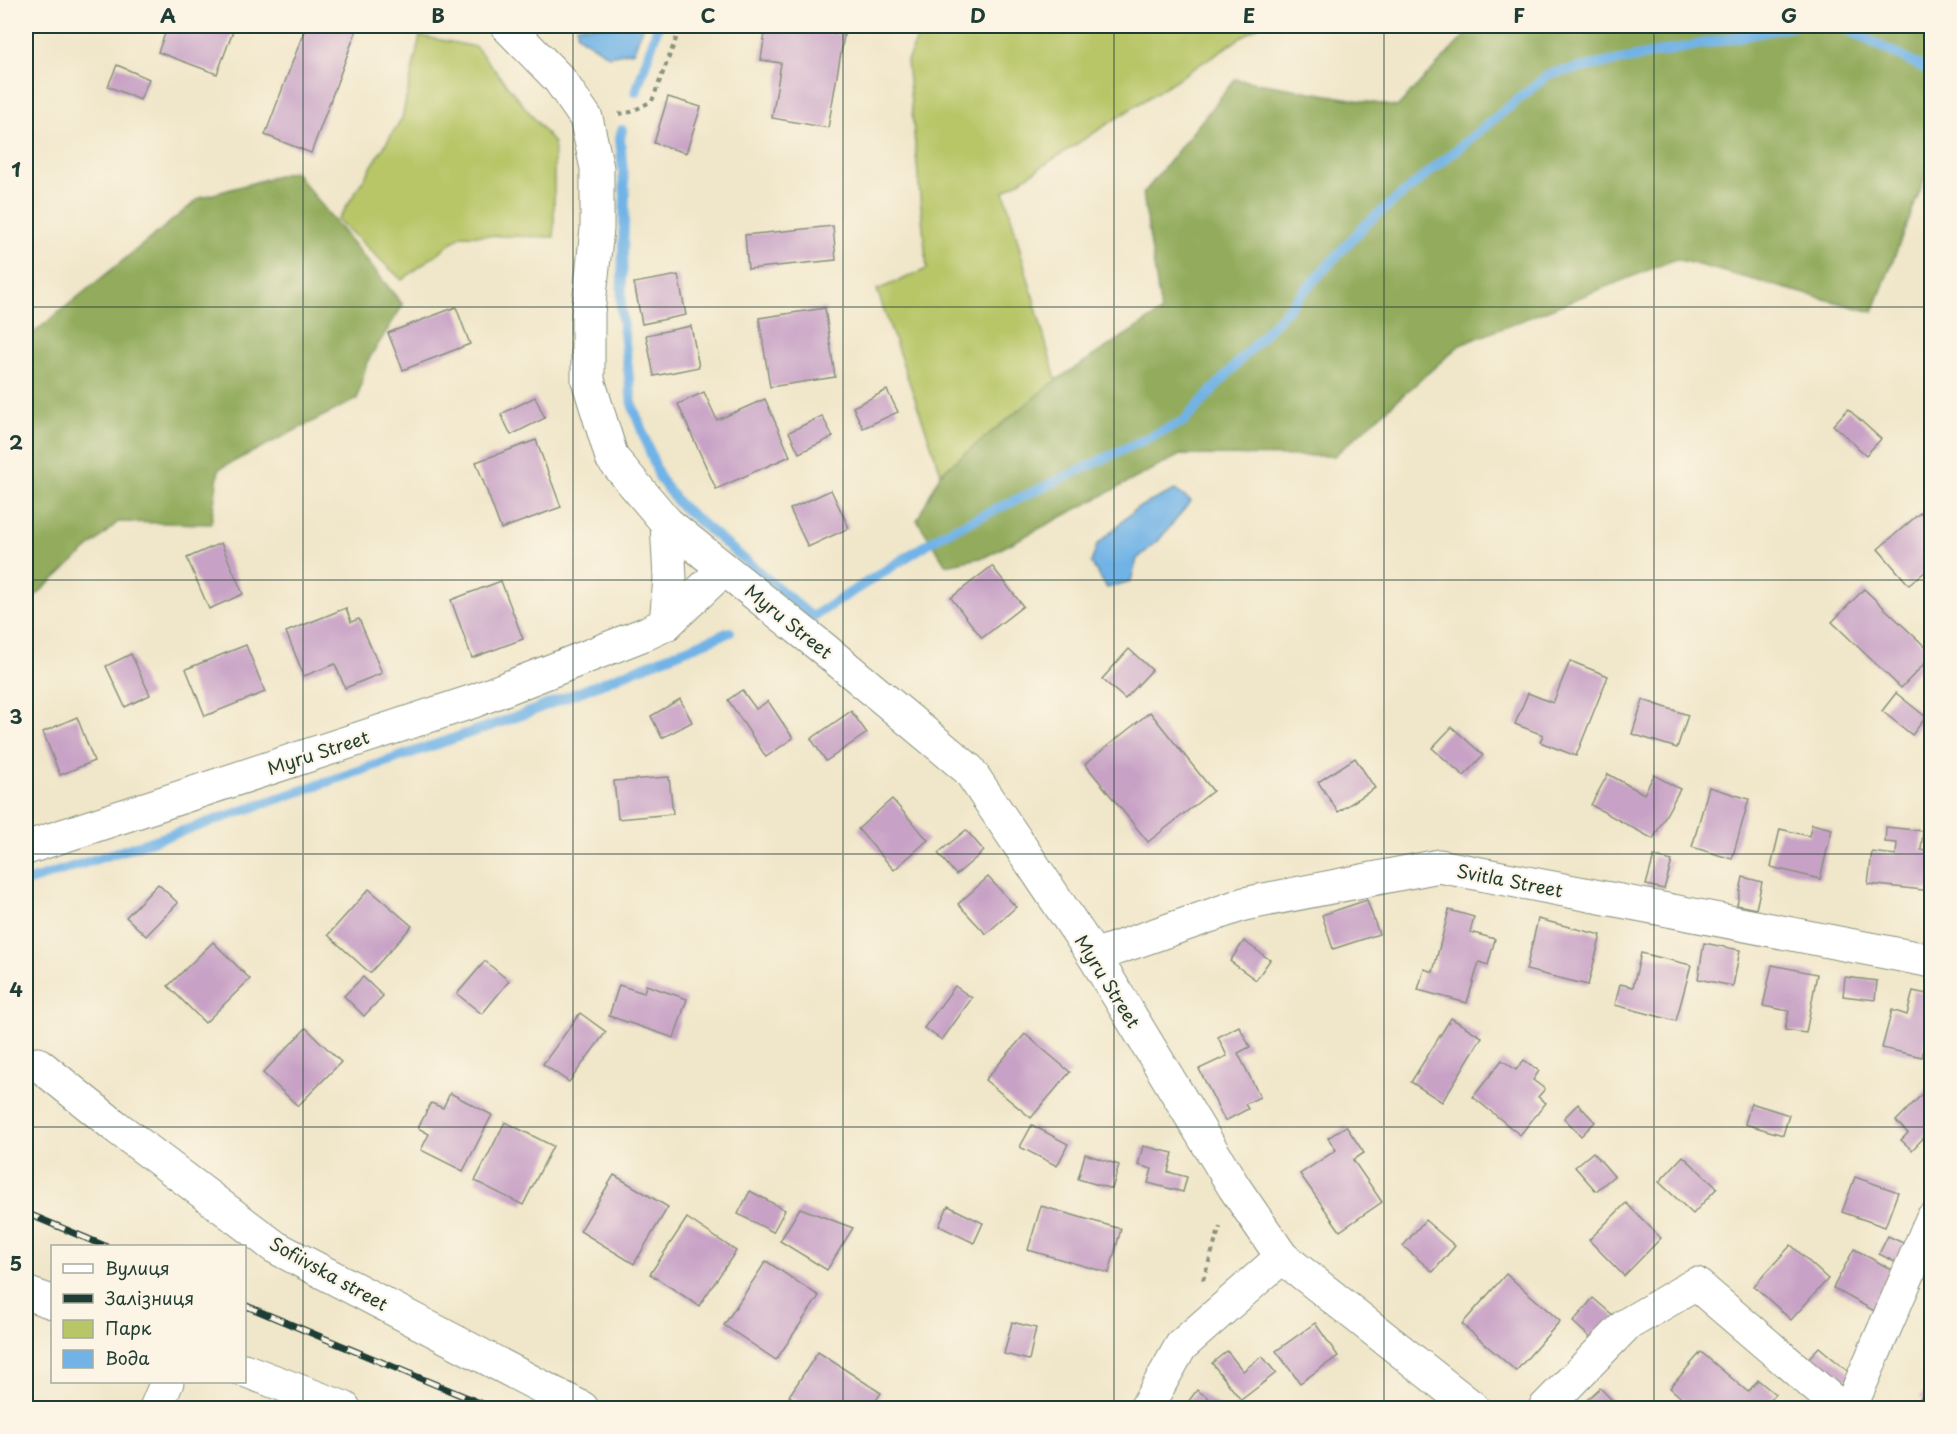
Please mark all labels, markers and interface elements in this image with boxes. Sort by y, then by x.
text: A [160,0,176,30]
text: B [431,0,445,30]
text: C [700,0,716,30]
text: D [970,0,986,30]
text: E [1243,0,1255,30]
text: F [1513,0,1525,30]
text: G [1781,0,1797,30]
text: 1 [11,154,21,184]
text: 2 [9,427,23,457]
street label: Myru Street [739,577,839,665]
text: 3 [9,701,23,731]
street label: Myru Street [264,723,372,781]
street label: Svitla Street [1455,857,1565,903]
street label: Myru Street [1069,929,1147,1033]
text: 4 [9,974,23,1004]
street label: Sofiivska street [265,1229,393,1317]
legend [51,1245,246,1383]
text: 5 [10,1248,22,1278]
text: Вулиця [105,1254,170,1281]
text: Залізниця [104,1284,194,1311]
text: Парк [105,1314,152,1341]
text: Вода [105,1344,150,1371]

